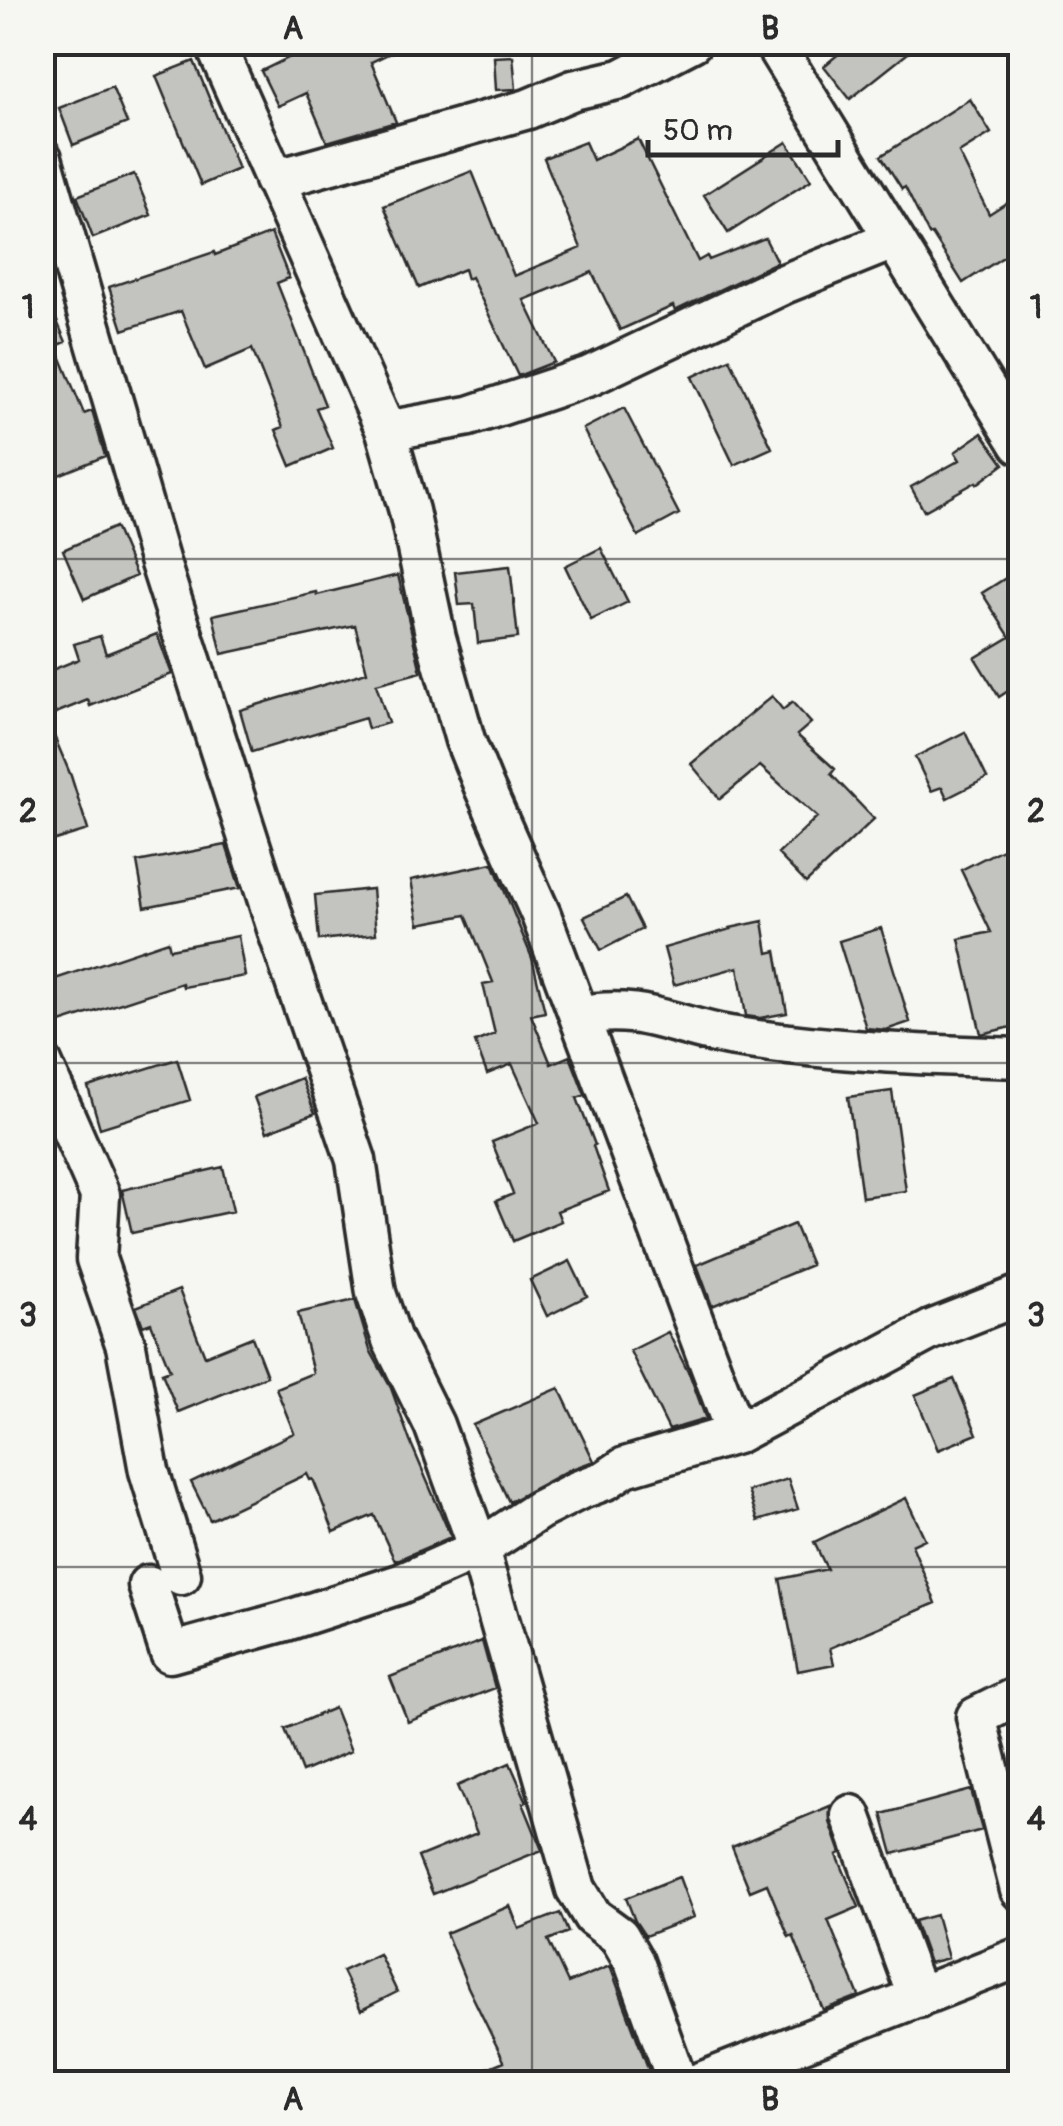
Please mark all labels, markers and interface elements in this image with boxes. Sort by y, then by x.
text: A [283,9,304,49]
text: B [761,9,779,49]
scale bar [648,95,838,157]
text: 50 m [663,112,733,149]
text: 1 [22,288,34,328]
text: 1 [1030,288,1042,328]
text: 2 [19,792,37,832]
text: 2 [1027,792,1045,832]
text: 3 [19,1296,37,1336]
text: 3 [1027,1296,1045,1336]
text: 4 [19,1800,38,1840]
text: 4 [1027,1800,1046,1840]
text: A [283,2080,304,2120]
text: B [761,2080,779,2120]

